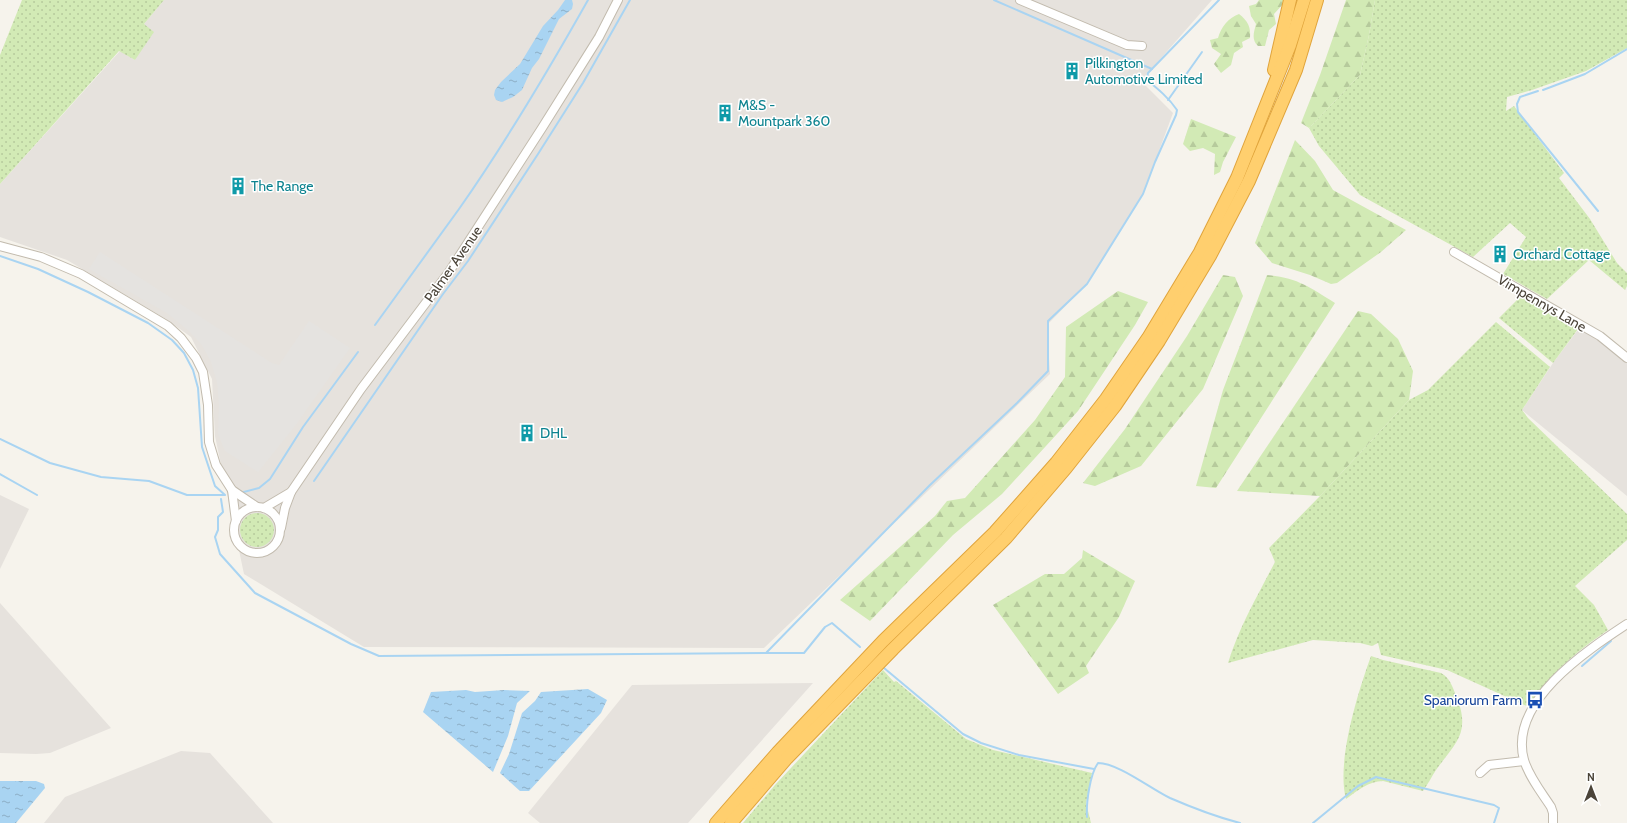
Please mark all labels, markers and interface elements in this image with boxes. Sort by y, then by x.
place label: Pilkington Automotive Limited [1085,54,1203,88]
building icon: Pilkington Automotive Limited [1062,61,1082,81]
place label: M&S - Mountpark 360 [738,96,831,130]
building icon: M&S - Mountpark 360 [715,103,735,123]
building icon: The Range [228,176,248,196]
place label: The Range [251,177,313,195]
street label: Palmer Avenue [420,222,486,306]
building icon: Orchard Cottage [1490,244,1510,264]
place label: Orchard Cottage [1513,245,1610,263]
street label: Vimpennys Lane [1494,270,1590,336]
building icon: DHL [517,423,537,443]
place label: DHL [540,424,567,442]
bus stop icon: Spaniorum Farm [1525,690,1545,710]
place label: Spaniorum Farm [1424,691,1522,709]
north arrow [1571,767,1611,807]
text: N [1587,770,1595,784]

